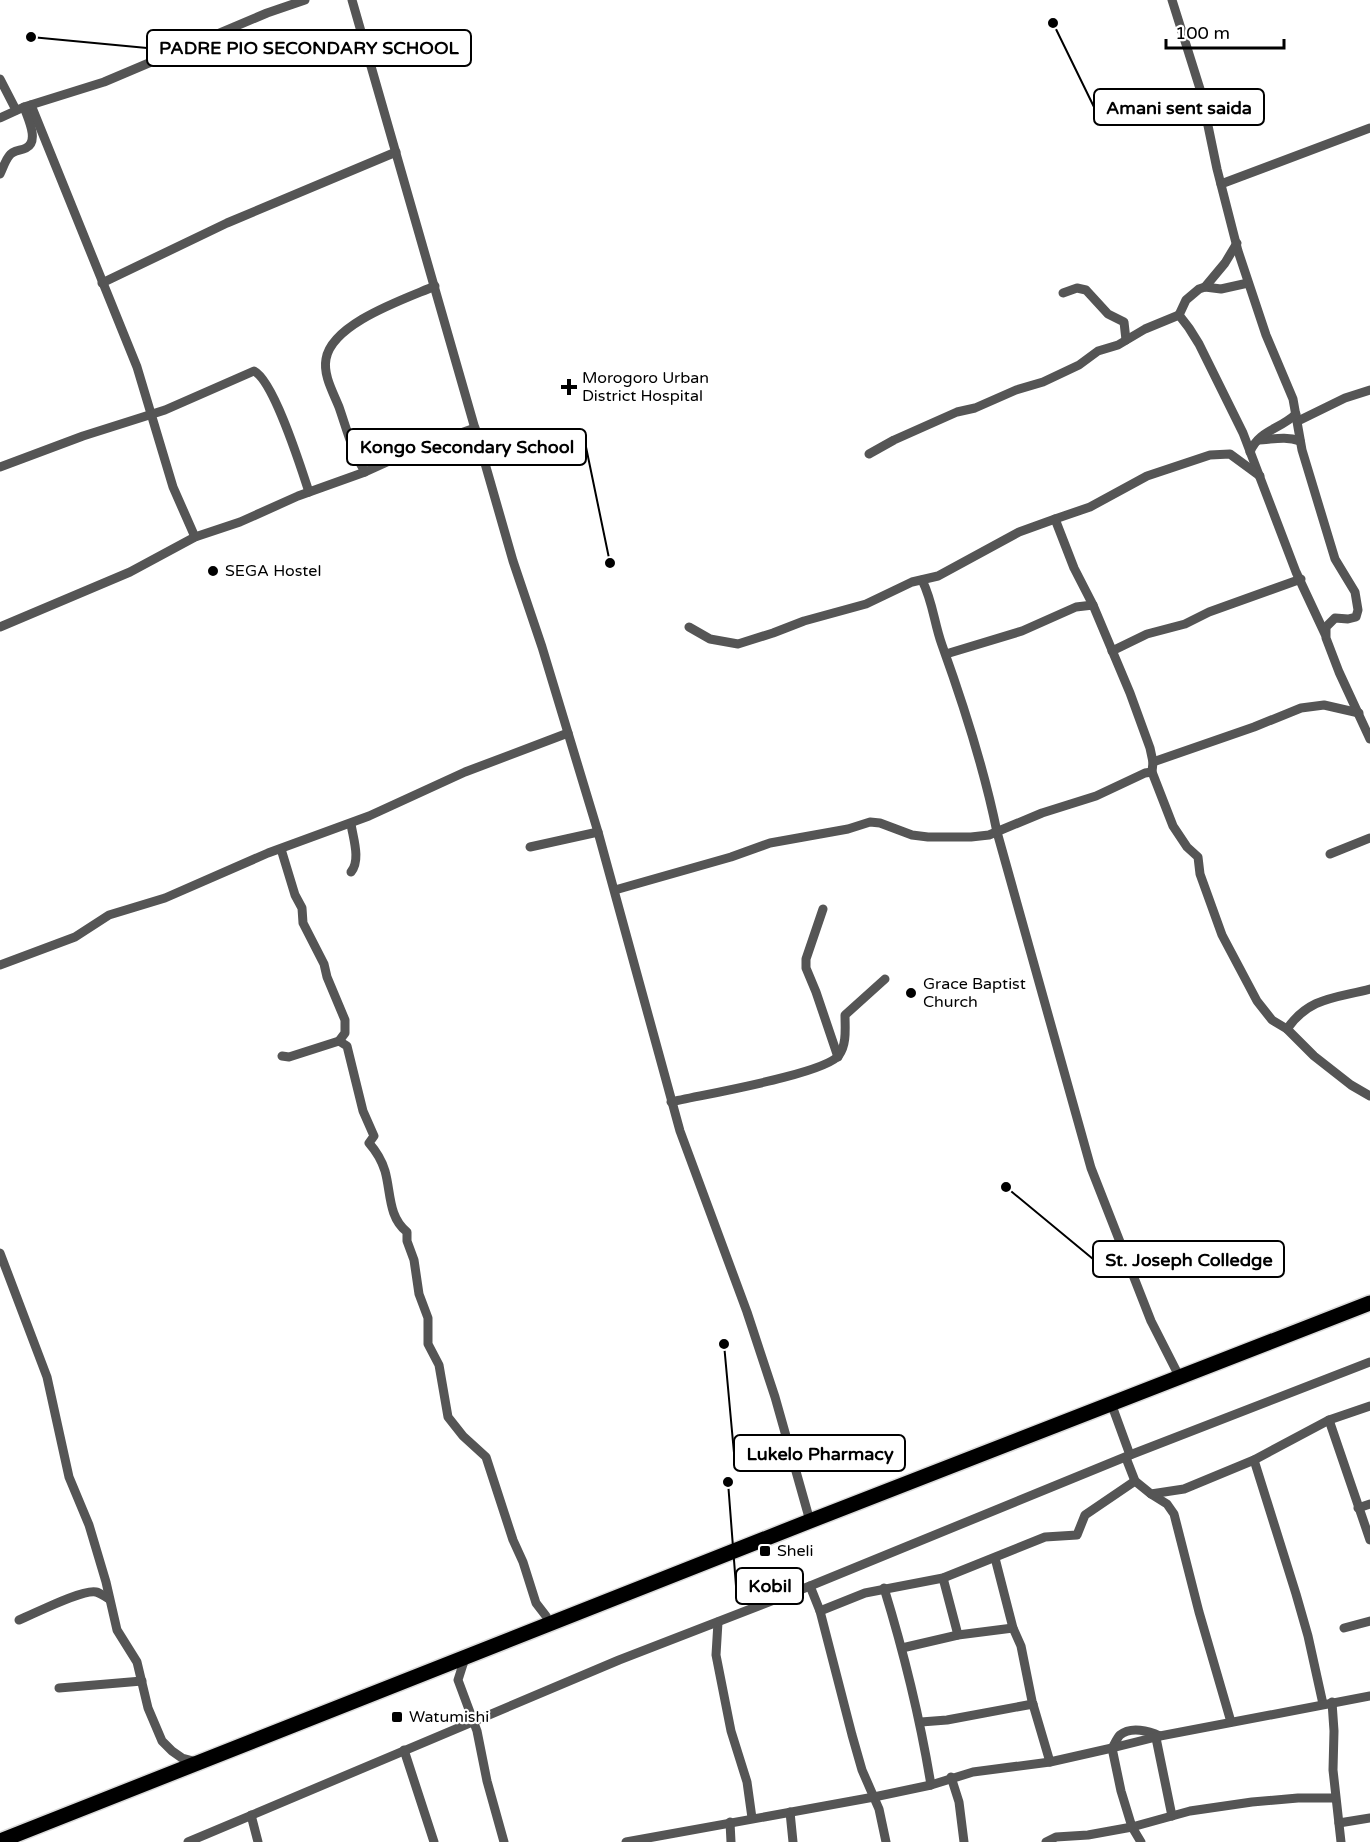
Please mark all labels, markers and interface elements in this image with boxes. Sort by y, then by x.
scale bar [1166,12,1284,50]
text: 100 m [1175,22,1230,44]
callout: PADRE PIO SECONDARY SCHOOL [147,30,471,66]
text: PADRE PIO SECONDARY SCHOOL [159,37,460,59]
callout: Amani sent saida [1094,89,1264,125]
text: Amani sent saida [1106,97,1252,119]
place label: Morogoro Urban District Hospital [582,368,709,406]
marker: Morogoro Urban District Hospital [560,378,578,396]
callout: Kongo Secondary School [347,429,586,465]
text: Kongo Secondary School [360,436,574,458]
place label: SEGA Hostel [225,561,321,581]
marker: SEGA Hostel [206,564,220,578]
place label: Grace Baptist Church [923,974,1026,1012]
marker: Grace Baptist Church [904,986,918,1000]
callout: St. Joseph Colledge [1093,1241,1284,1277]
text: St. Joseph Colledge [1105,1249,1273,1271]
callout: Lukelo Pharmacy [734,1435,905,1471]
text: Lukelo Pharmacy [746,1443,894,1465]
place label: Sheli [777,1541,814,1561]
marker: Sheli [758,1544,772,1558]
callout: Kobil [736,1568,803,1604]
text: Kobil [748,1575,792,1597]
place label: Watumishi [409,1707,489,1727]
marker: Watumishi [390,1710,404,1724]

